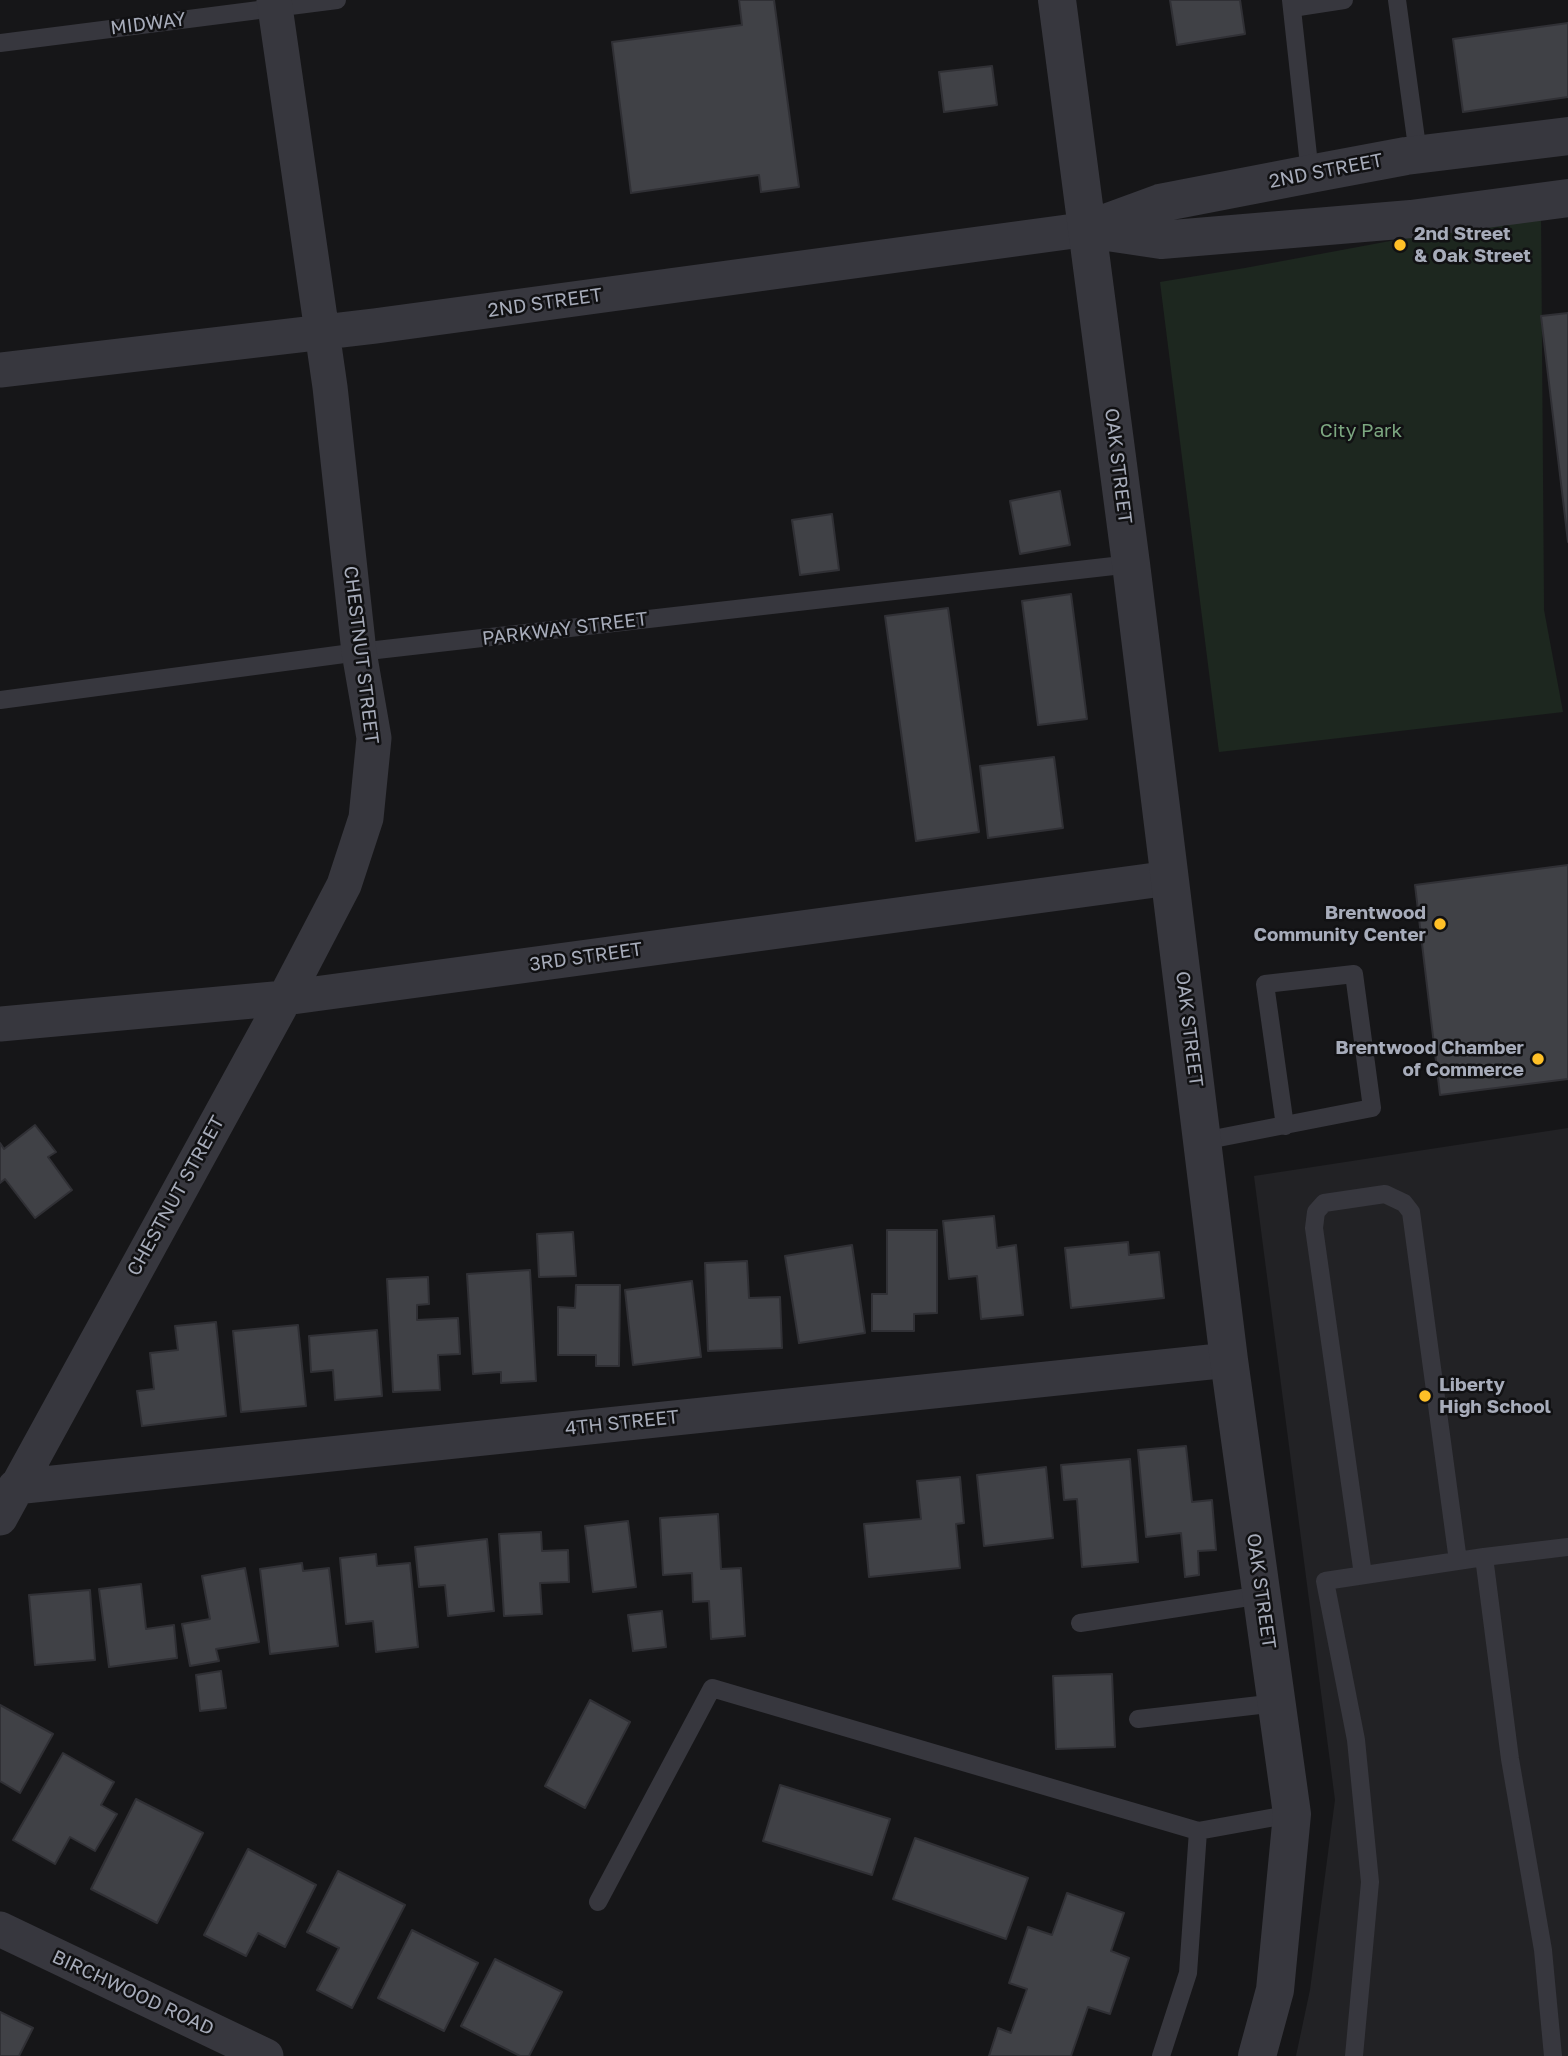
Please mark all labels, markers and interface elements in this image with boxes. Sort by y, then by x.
street label: MIDWAY [109,8,187,40]
street label: 2ND STREET [1267,149,1385,193]
place label: 2nd Street & Oak Street [1414,223,1531,267]
marker: 2nd Street & Oak Street [1392,237,1408,253]
street label: 2ND STREET [486,284,604,322]
street label: OAK STREET [1100,407,1136,525]
park label: City Park [1320,420,1402,442]
street label: CHESTNUT STREET [339,565,383,745]
street label: PARKWAY STREET [481,608,649,650]
place label: Brentwood Community Center [1254,902,1426,946]
marker: Brentwood Community Center [1432,916,1448,932]
street label: 3RD STREET [528,938,644,976]
street label: OAK STREET [1171,970,1207,1088]
place label: Brentwood Chamber of Commerce [1335,1037,1524,1081]
marker: Brentwood Chamber of Commerce [1530,1051,1546,1067]
street label: CHESTNUT STREET [123,1112,229,1280]
place label: Liberty High School [1439,1374,1551,1418]
marker: Liberty High School [1417,1388,1433,1404]
street label: 4TH STREET [564,1406,680,1440]
street label: OAK STREET [1242,1532,1280,1650]
street label: BIRCHWOOD ROAD [49,1946,217,2040]

